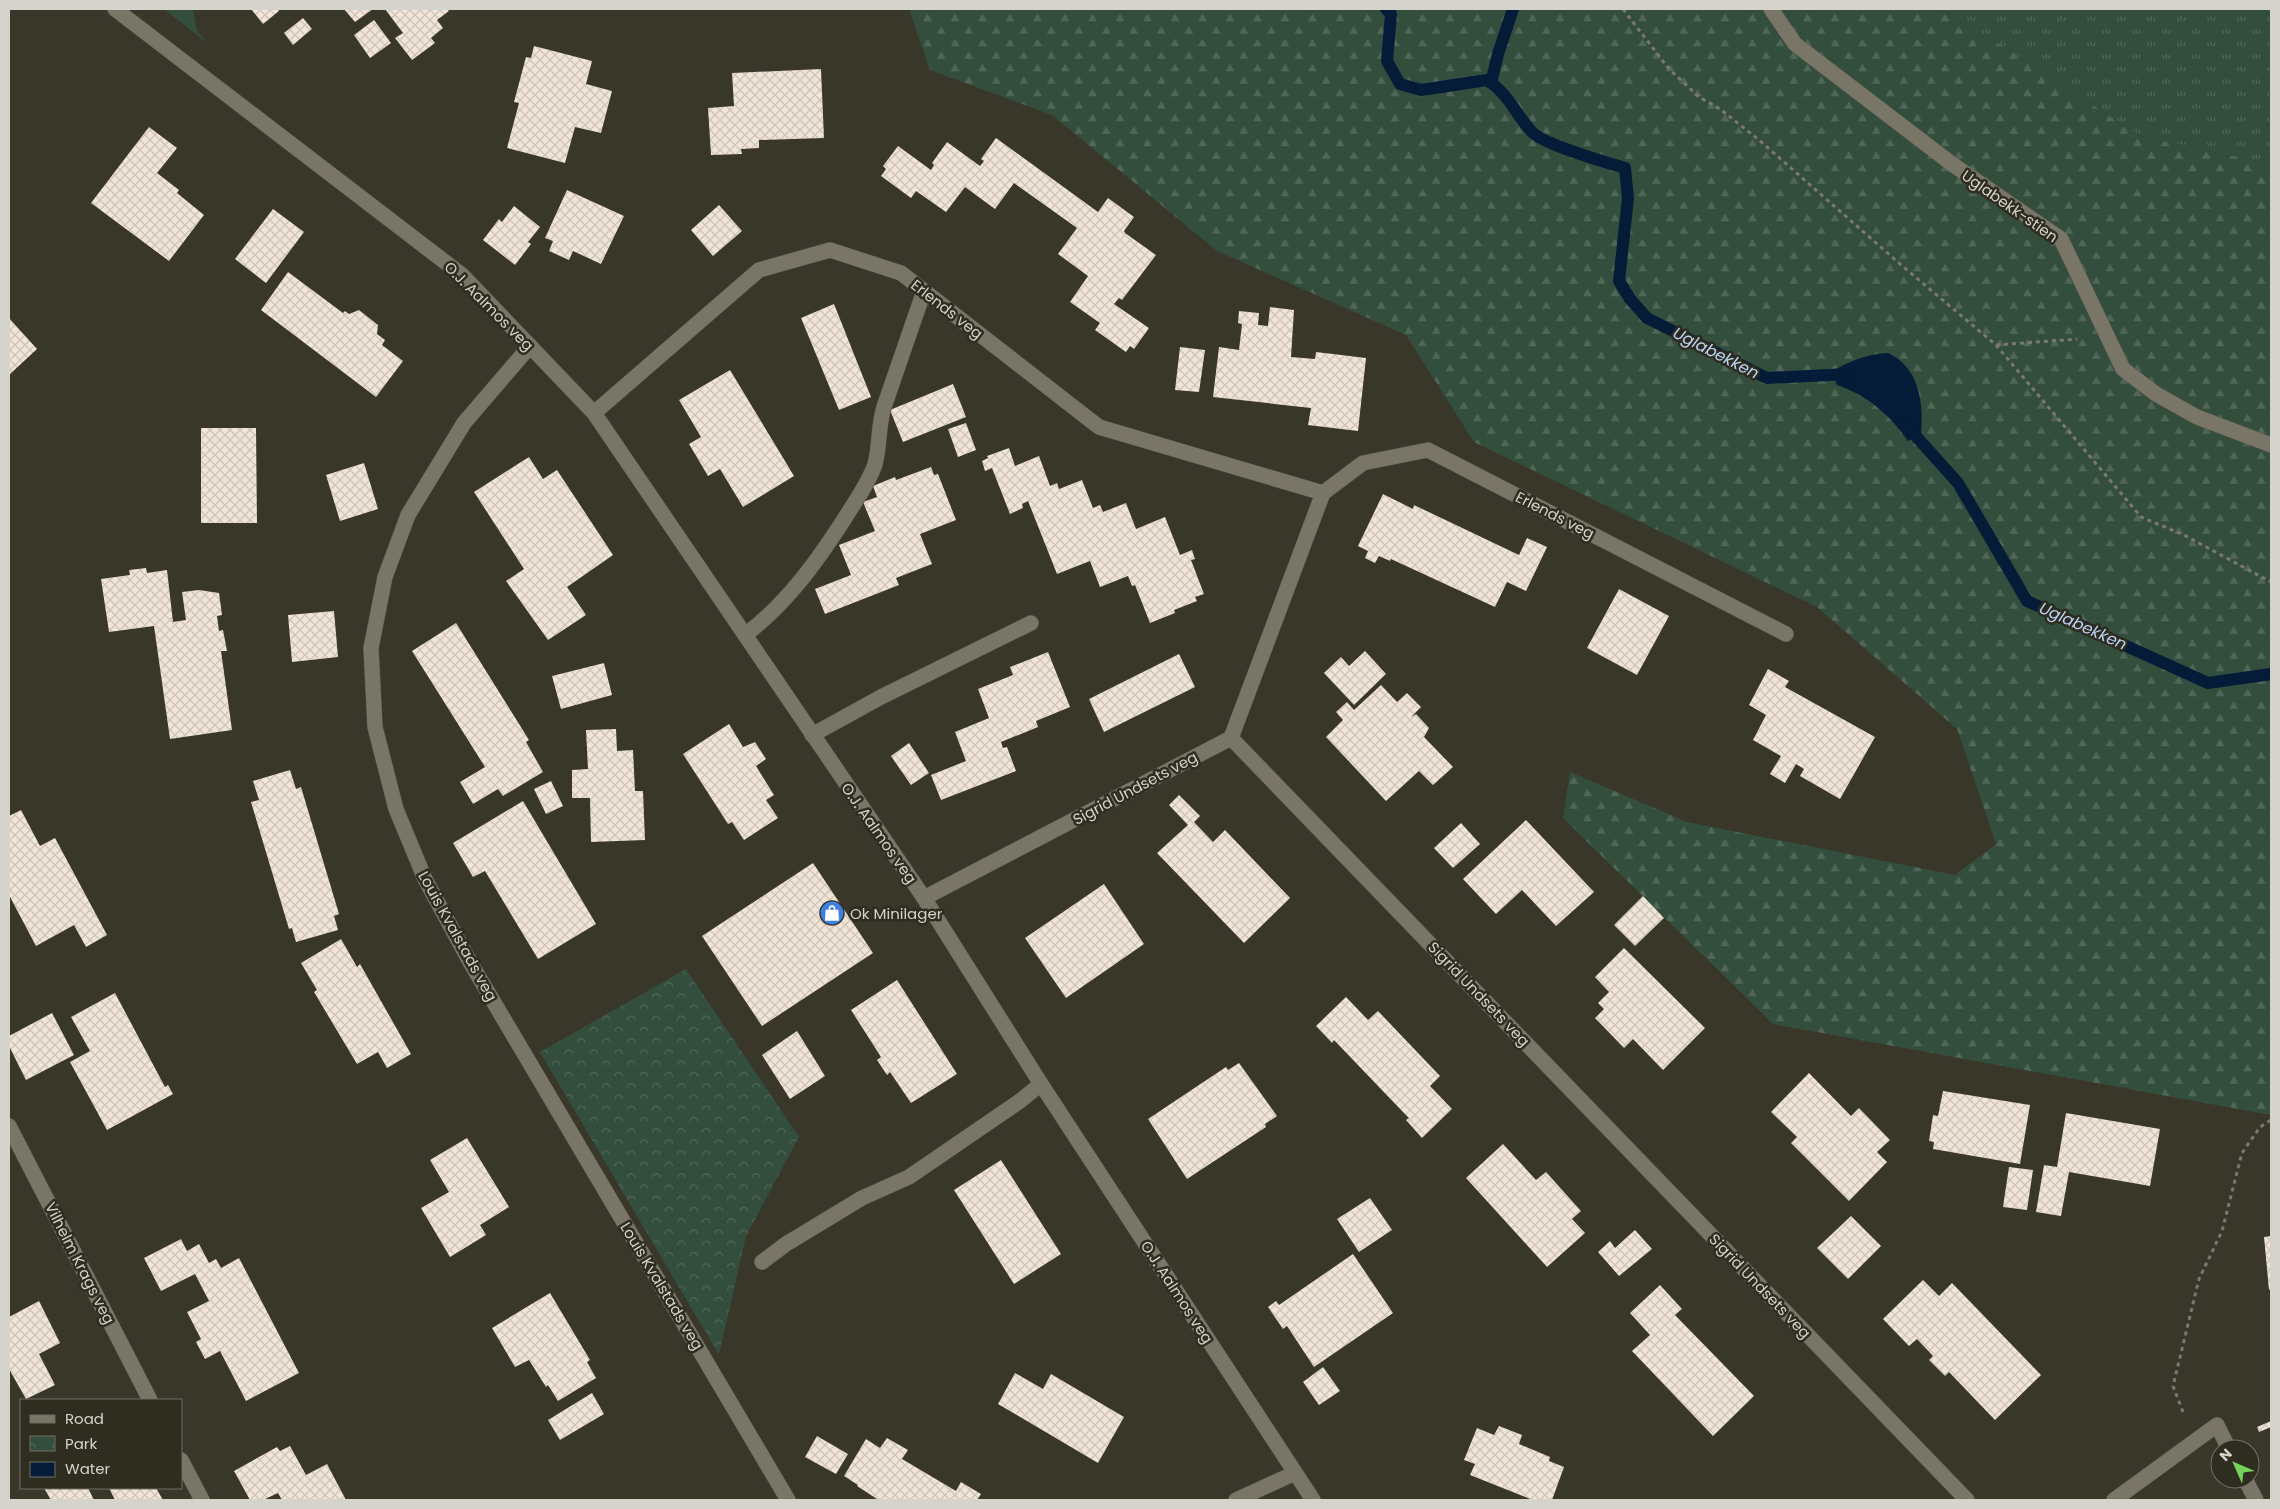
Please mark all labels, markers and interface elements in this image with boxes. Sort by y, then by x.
street label: Uglabekk-stien [1958,165,2062,247]
street label: O.J. Aalmos veg [440,257,538,355]
street label: Erlends veg [907,274,987,344]
water label: Uglabekken [1669,321,1763,385]
street label: Erlends veg [1512,486,1598,544]
water label: Uglabekken [2036,596,2130,656]
street label: Sigrid Undsets veg [1069,746,1201,830]
street label: O.J. Aalmos veg [836,778,922,888]
street label: Louis Kvalstads veg [413,867,503,1005]
shop icon: Ok Minilager [819,900,845,926]
place label: Ok Minilager [850,903,943,924]
street label: Sigrid Undsets veg [1423,937,1535,1051]
street label: Vilhelm Krags veg [40,1198,120,1328]
street label: Louis Kvalstads veg [615,1218,709,1354]
street label: Sigrid Undsets veg [1704,1229,1816,1343]
street label: O.J. Aalmos veg [1136,1236,1218,1348]
legend [20,1399,182,1489]
text: Road [65,1408,104,1429]
text: Park [65,1433,97,1454]
north arrow [2210,1439,2260,1489]
text: N [2215,1444,2237,1466]
text: Water [65,1458,111,1479]

